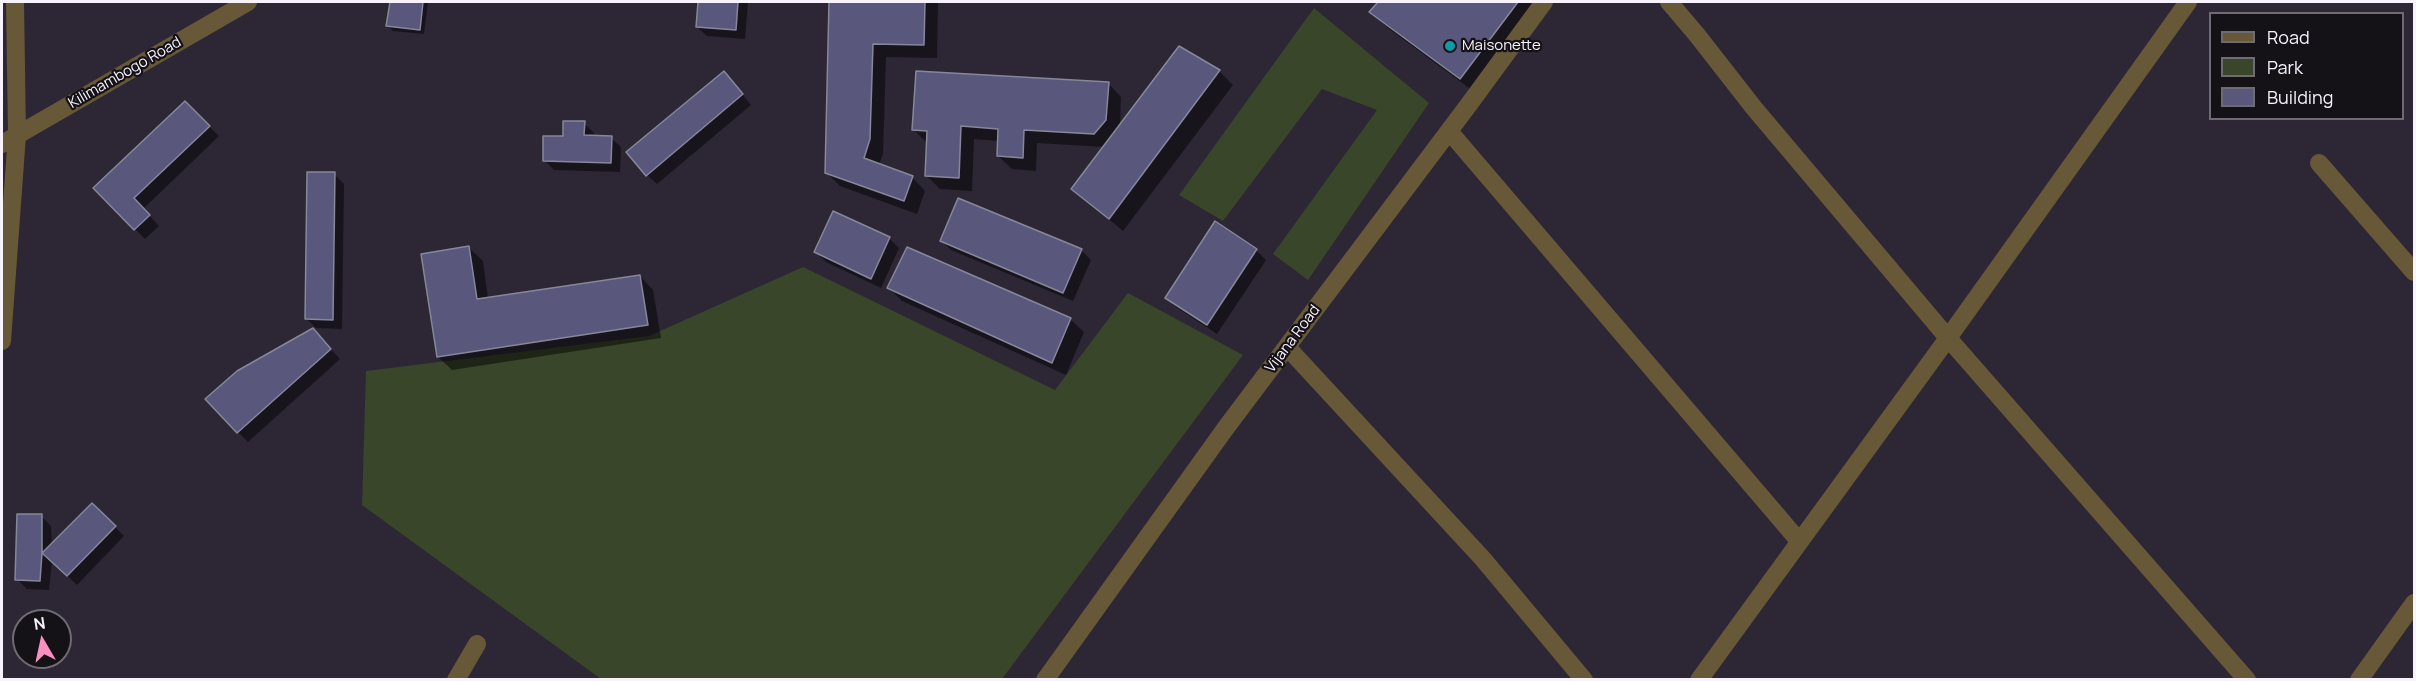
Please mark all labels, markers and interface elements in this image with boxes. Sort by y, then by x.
legend [2209,12,2404,120]
text: Road [2267,25,2310,49]
street label: Kilimambogo Road [65,33,185,113]
place label: Maisonette [1462,37,1541,55]
marker: Maisonette [1443,39,1457,53]
text: Park [2267,55,2303,79]
text: Building [2267,85,2333,109]
street label: Vijana Road [1262,302,1324,376]
north arrow [12,609,72,669]
text: N [32,611,47,635]

